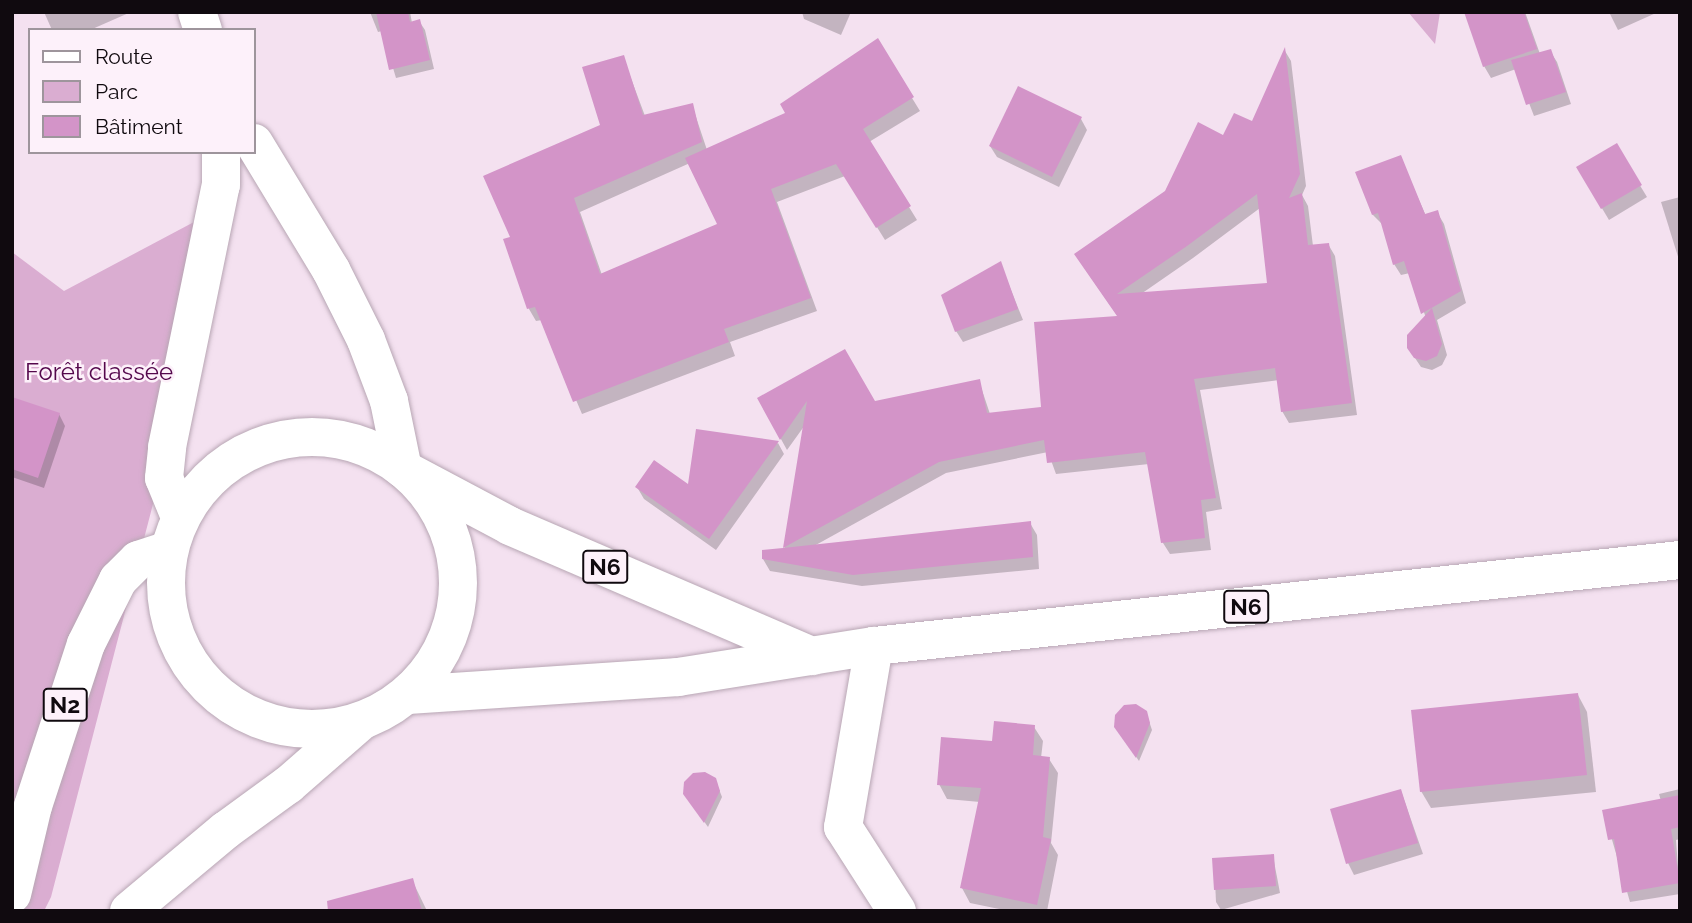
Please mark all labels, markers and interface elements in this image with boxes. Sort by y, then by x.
legend [28,28,256,154]
text: Route [95,44,153,69]
text: Parc [95,79,138,104]
text: Bâtiment [95,114,183,139]
park label: Forêt classée [25,358,173,386]
road number: N6 [580,548,630,586]
road number: N6 [1222,587,1270,626]
road number: N2 [42,685,88,724]

